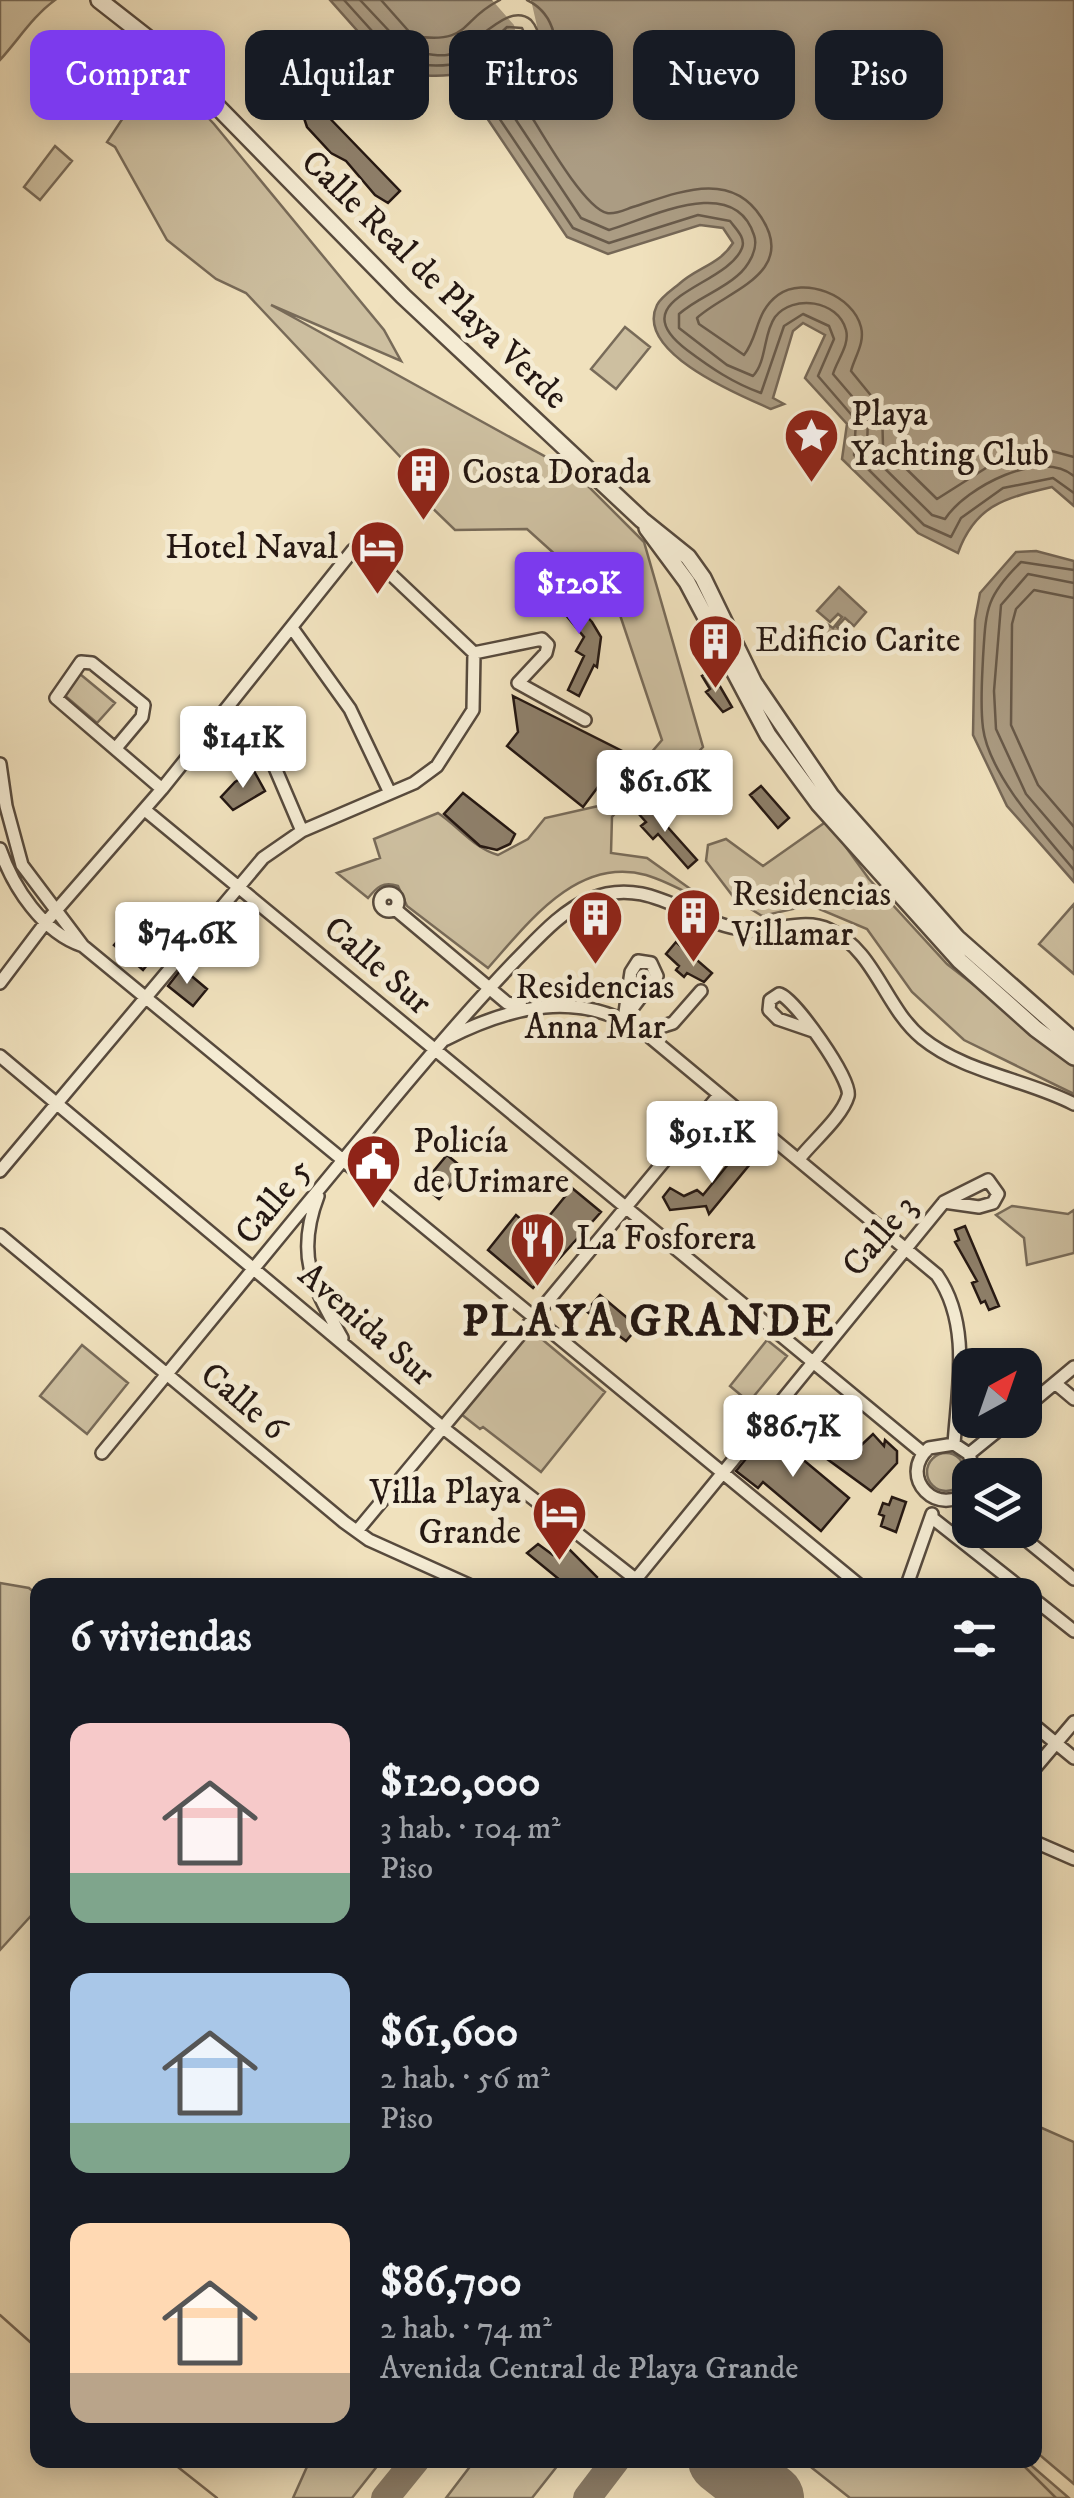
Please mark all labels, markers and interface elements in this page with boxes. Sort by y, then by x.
chip: Comprar [30,30,225,120]
chip: Alquilar [245,30,429,120]
chip: Filtros [449,30,613,120]
chip: Nuevo [633,30,795,120]
chip: Piso [815,30,943,120]
street label: Calle Real de Playa Verde [291,141,577,419]
place label: Playa Yachting Club [851,393,1049,477]
place icon: Playa Yachting Club [782,405,842,484]
building icon: Costa Dorada [393,443,453,522]
place label: Costa Dorada [462,451,651,495]
hotel icon: Hotel Naval [347,518,407,597]
place label: Hotel Naval [165,526,338,570]
pin: $120K [509,552,649,637]
text: $120K [537,564,621,604]
building icon: Edificio Carite [686,611,746,690]
place label: Edificio Carite [755,619,960,663]
pin: $141K [173,706,313,791]
text: $141K [202,718,284,758]
pin: $61.6K [584,750,746,835]
text: $61.6K [619,762,711,802]
place label: Residencias Villamar [731,873,891,957]
building icon: Residencias Villamar [663,885,723,964]
building icon: Residencias Anna Mar [565,887,625,966]
pin: $74.6K [106,902,268,987]
street label: Calle Sur [314,907,440,1025]
text: $74.6K [137,914,237,954]
place label: Residencias Anna Mar [515,966,675,1050]
pin: $91.1K [631,1101,793,1186]
text: $91.1K [669,1113,755,1153]
place label: Policía de Urimare [413,1120,569,1204]
public building icon: Policía de Urimare [344,1132,404,1211]
street label: Calle 5 [226,1150,322,1254]
street label: Calle 3 [833,1186,927,1286]
restaurant icon: La Fosforera [507,1209,567,1288]
place label: La Fosforera [576,1217,756,1261]
street label: Avenida Sur [289,1254,443,1396]
district label: PLAYA GRANDE [462,1294,836,1350]
north arrow [952,1348,1042,1438]
map controls [952,1348,1042,1548]
street label: Calle 6 [191,1353,297,1452]
pin: $86.7K [712,1395,874,1480]
text: $86.7K [745,1407,841,1447]
button: layers [952,1458,1042,1548]
place label: Villa Playa Grande [369,1471,521,1555]
hotel icon: Villa Playa Grande [530,1483,590,1562]
icon: filters [947,1611,1002,1666]
text: 6 viviendas [70,1612,252,1664]
text: $120,000 [380,1757,541,1809]
icon: home [150,1763,270,1883]
text: 3 hab. · 104 m² [380,1809,561,1849]
text: Piso [380,1849,433,1889]
text: $61,600 [380,2007,518,2059]
icon: home [150,2013,270,2133]
text: 2 hab. · 56 m² [380,2059,550,2099]
text: Piso [380,2099,433,2139]
text: $86,700 [380,2257,522,2309]
icon: home [150,2263,270,2383]
text: 2 hab. · 74 m² [380,2309,552,2349]
text: Avenida Central de Playa Grande [380,2349,799,2389]

